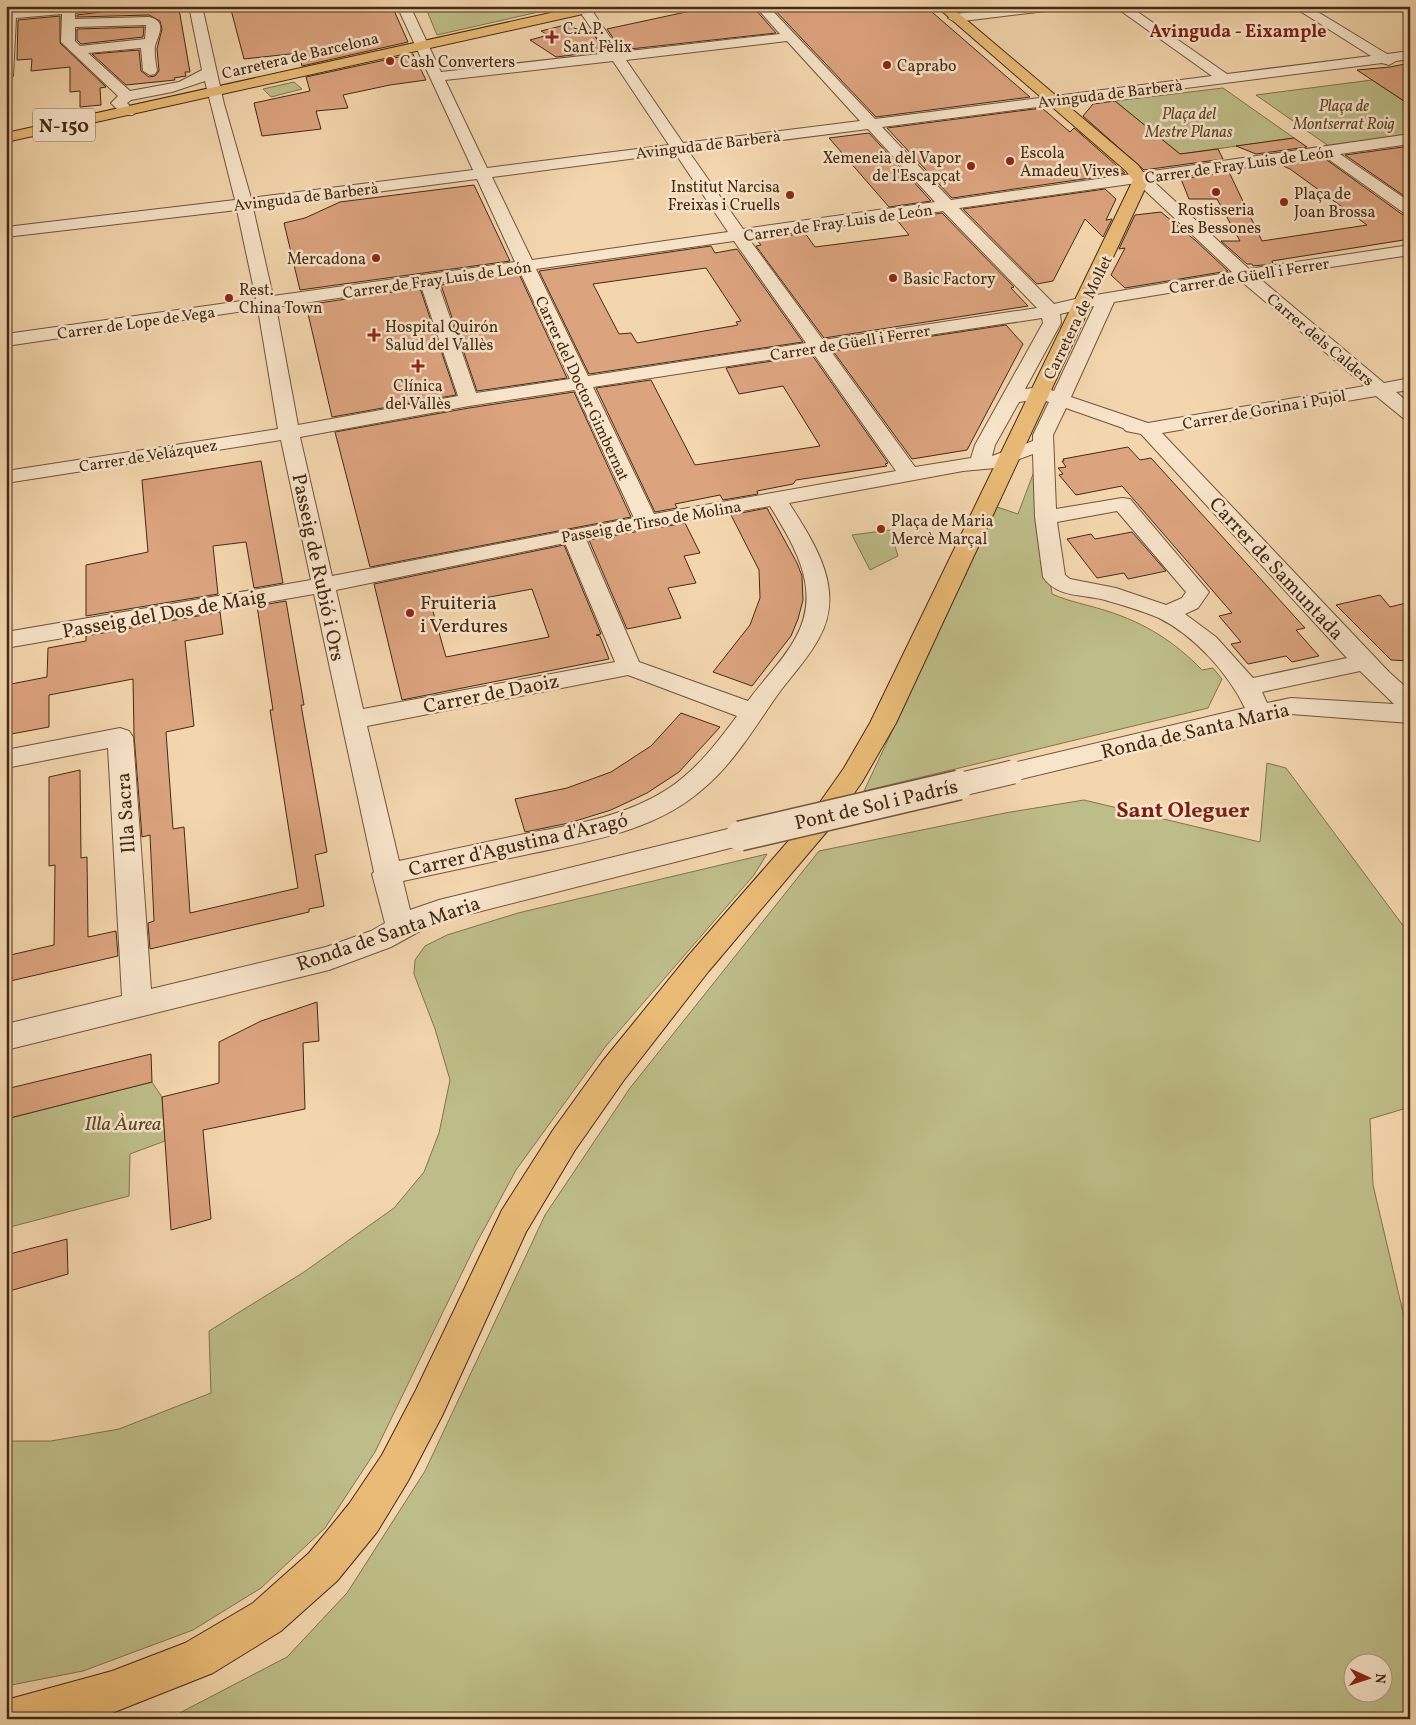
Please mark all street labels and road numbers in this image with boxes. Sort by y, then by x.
street label: Carretera de Barcelona [220,28,381,86]
street label: Avinguda de Barberà [1036,75,1184,115]
road number: N-150 [33,108,95,142]
street label: Avinguda de Barberà [634,126,782,166]
street label: Carrer de Fray Luis de León [1143,142,1335,190]
street label: Avinguda de Barberà [232,178,380,218]
street label: Carrer de Fray Luis de León [742,200,934,248]
street label: Carretera de Mollet [1039,252,1119,384]
street label: Carrer de Güell i Ferrer [1168,253,1331,300]
street label: Carrer de Fray Luis de León [341,257,533,305]
street label: Carrer dels Calders [1261,289,1378,392]
street label: Carrer del Doctor Gimbernat [529,293,634,485]
street label: Carrer de Lope de Vega [56,302,217,346]
street label: Carrer de Güell i Ferrer [769,320,932,367]
street label: Carrer de Gorina i Pujol [1181,386,1348,436]
street label: Carrer de Velázquez [78,435,219,479]
street label: Passeig de Rubió i Ors [283,471,351,664]
street label: Carrer de Samuntada [1202,492,1349,647]
street label: Passeig de Tirso de Molina [560,496,743,550]
street label: Passeig del Dos de Maig [60,583,268,647]
street label: Carrer de Daoiz [421,668,562,722]
street label: Ronda de Santa Maria [1098,697,1293,767]
street label: Illa Sacra [110,771,144,854]
street label: Pont de Sol i Padrís [792,774,961,838]
street label: Carrer d'Agustina d'Aragó [406,807,631,885]
street label: Ronda de Santa Maria [293,890,484,980]

